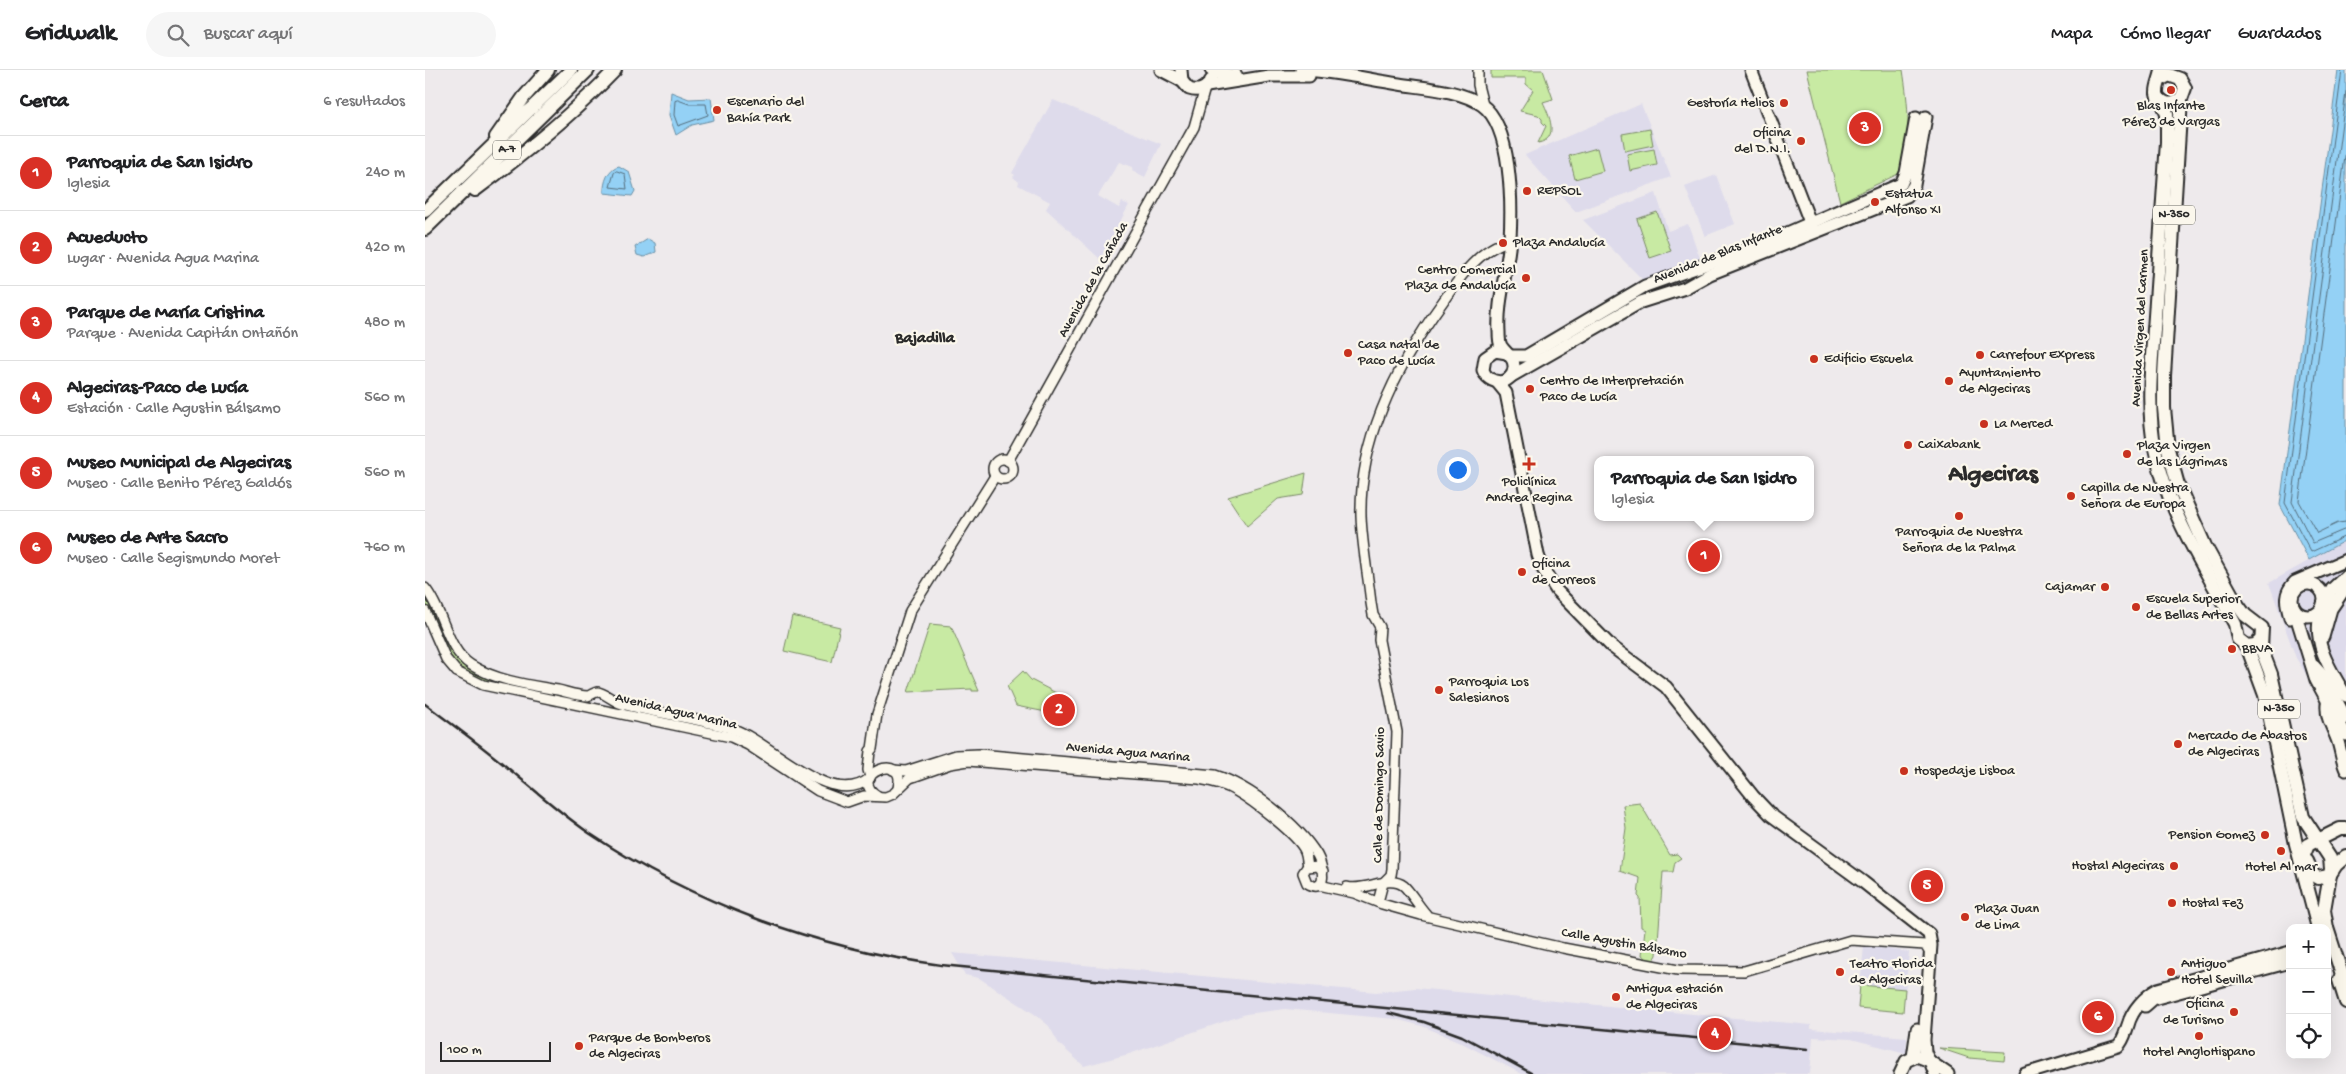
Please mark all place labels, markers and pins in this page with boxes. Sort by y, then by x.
marker: Blas Infante Pérez de Vargas [2165,84,2177,96]
place label: Escenario del Bahía Park [726,94,804,127]
place label: Gestoría Helios [1687,95,1775,112]
marker: Gestoría Helios [1778,97,1790,109]
place label: Blas Infante Pérez de Vargas [2122,98,2220,131]
marker: Escenario del Bahía Park [711,104,723,116]
pin: 3 [1849,109,1881,147]
place label: Oficina del D.N.I. [1734,125,1792,158]
marker: Oficina del D.N.I. [1795,135,1807,147]
place label: REPSOL [1537,183,1582,200]
marker: REPSOL [1521,185,1533,197]
place label: Estatua Alfonso XI [1885,186,1941,219]
marker: Estatua Alfonso XI [1869,196,1881,208]
place label: Plaza Andalucía [1512,235,1606,252]
marker: Plaza Andalucía [1497,237,1509,249]
place label: Centro Comercial Plaza de Andalucía [1404,262,1517,295]
marker: Centro Comercial Plaza de Andalucía [1520,272,1532,284]
place label: Casa natal de Paco de Lucía [1357,337,1440,370]
marker: Casa natal de Paco de Lucía [1342,347,1354,359]
place label: Carrefour Express [1990,347,2095,364]
marker: Carrefour Express [1974,349,1986,361]
place label: Edificio Escuela [1824,351,1914,368]
marker: Edificio Escuela [1808,353,1820,365]
place label: Ayuntamiento de Algeciras [1959,365,2041,398]
place label: Centro de Interpretación Paco de Lucía [1539,373,1684,406]
marker: Ayuntamiento de Algeciras [1943,375,1955,387]
marker: Centro de Interpretación Paco de Lucía [1524,383,1536,395]
place label: La Merced [1994,416,2054,433]
marker: La Merced [1978,418,1990,430]
place label: Caixabank [1918,437,1981,454]
place label: Plaza Virgen de las Lágrimas [2136,438,2228,471]
marker: Caixabank [1902,439,1914,451]
marker: Plaza Virgen de las Lágrimas [2121,448,2133,460]
marker: Policlínica Andrea Regina [1522,457,1536,471]
place label: Policlínica Andrea Regina [1486,474,1573,507]
place label: Capilla de Nuestra Señora de Europa [2081,480,2190,513]
marker: Capilla de Nuestra Señora de Europa [2065,490,2077,502]
marker: Parroquia de Nuestra Señora de la Palma [1953,510,1965,522]
place label: Parroquia de Nuestra Señora de la Palma [1894,524,2024,557]
pin: 1 [1688,537,1720,575]
place label: Oficina de Correos [1532,556,1596,589]
marker: Oficina de Correos [1516,566,1528,578]
place label: Cajamar [2045,579,2096,596]
marker: Cajamar [2099,581,2111,593]
place label: Escuela Superior de Bellas Artes [2146,591,2241,624]
marker: Escuela Superior de Bellas Artes [2130,601,2142,613]
place label: BBVA [2241,641,2273,658]
marker: BBVA [2226,643,2238,655]
place label: Parroquia Los Salesianos [1448,674,1529,707]
marker: Parroquia Los Salesianos [1433,684,1445,696]
pin: 2 [1043,691,1075,729]
place label: Mercado de Abastos de Algeciras [2188,728,2308,761]
marker: Mercado de Abastos de Algeciras [2172,738,2184,750]
place label: Hospedaje Lisboa [1914,763,2016,780]
marker: Hospedaje Lisboa [1898,765,1910,777]
place label: Pension Gomez [2168,827,2256,844]
marker: Pension Gomez [2259,829,2271,841]
marker: Hotel Al mar [2275,845,2287,857]
place label: Hostal Algeciras [2071,858,2165,875]
place label: Hotel Al mar [2245,859,2318,876]
marker: Hostal Algeciras [2168,860,2180,872]
pin: 5 [1911,867,1943,905]
place label: Hostal Fez [2182,895,2244,912]
marker: Hostal Fez [2166,897,2178,909]
place label: Plaza Juan de Lima [1974,901,2040,934]
marker: Plaza Juan de Lima [1959,911,1971,923]
place label: Teatro Florida de Algeciras [1849,956,1934,989]
place label: Antiguo Hotel Sevilla [2181,956,2254,989]
marker: Teatro Florida de Algeciras [1834,966,1846,978]
marker: Antiguo Hotel Sevilla [2165,966,2177,978]
place label: Antigua estación de Algeciras [1626,981,1723,1014]
marker: Antigua estación de Algeciras [1610,991,1622,1003]
place label: Oficina de Turismo [2163,996,2225,1029]
pin: 6 [2082,998,2114,1036]
marker: Oficina de Turismo [2228,1006,2240,1018]
pin: 4 [1699,1015,1731,1053]
place label: Parque de Bomberos de Algeciras [588,1030,711,1063]
marker: Hotel AngloHispano [2193,1030,2205,1042]
marker: Parque de Bomberos de Algeciras [573,1040,585,1052]
place label: Hotel AngloHispano [2143,1044,2255,1061]

